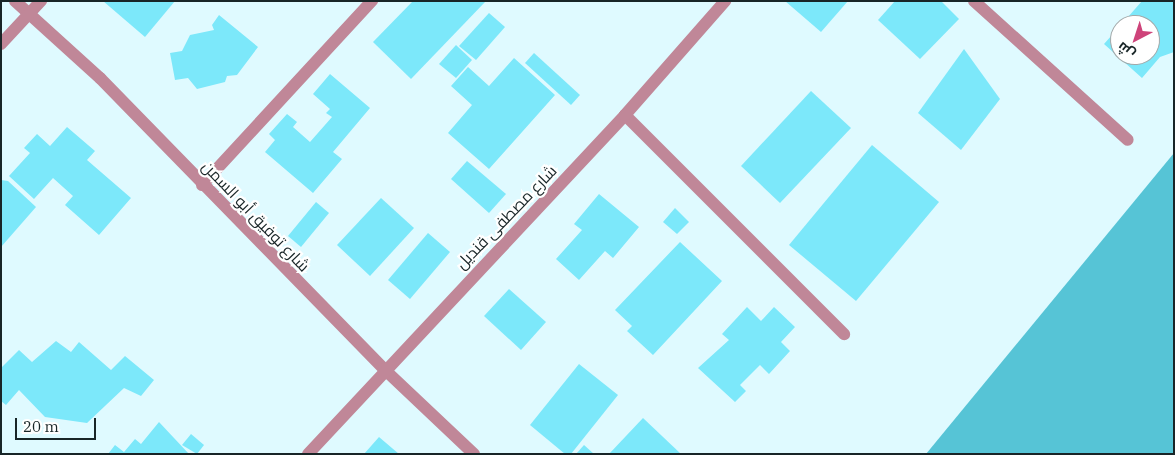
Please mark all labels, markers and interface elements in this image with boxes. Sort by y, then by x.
north arrow [1110,15,1160,65]
text: ش [1113,38,1139,63]
street label: شارع توفيق أبو السمن [198,157,314,275]
street label: شارع مصطفى قنديل [451,161,561,273]
scale bar [18,408,99,440]
text: 20 m [23,417,59,436]

